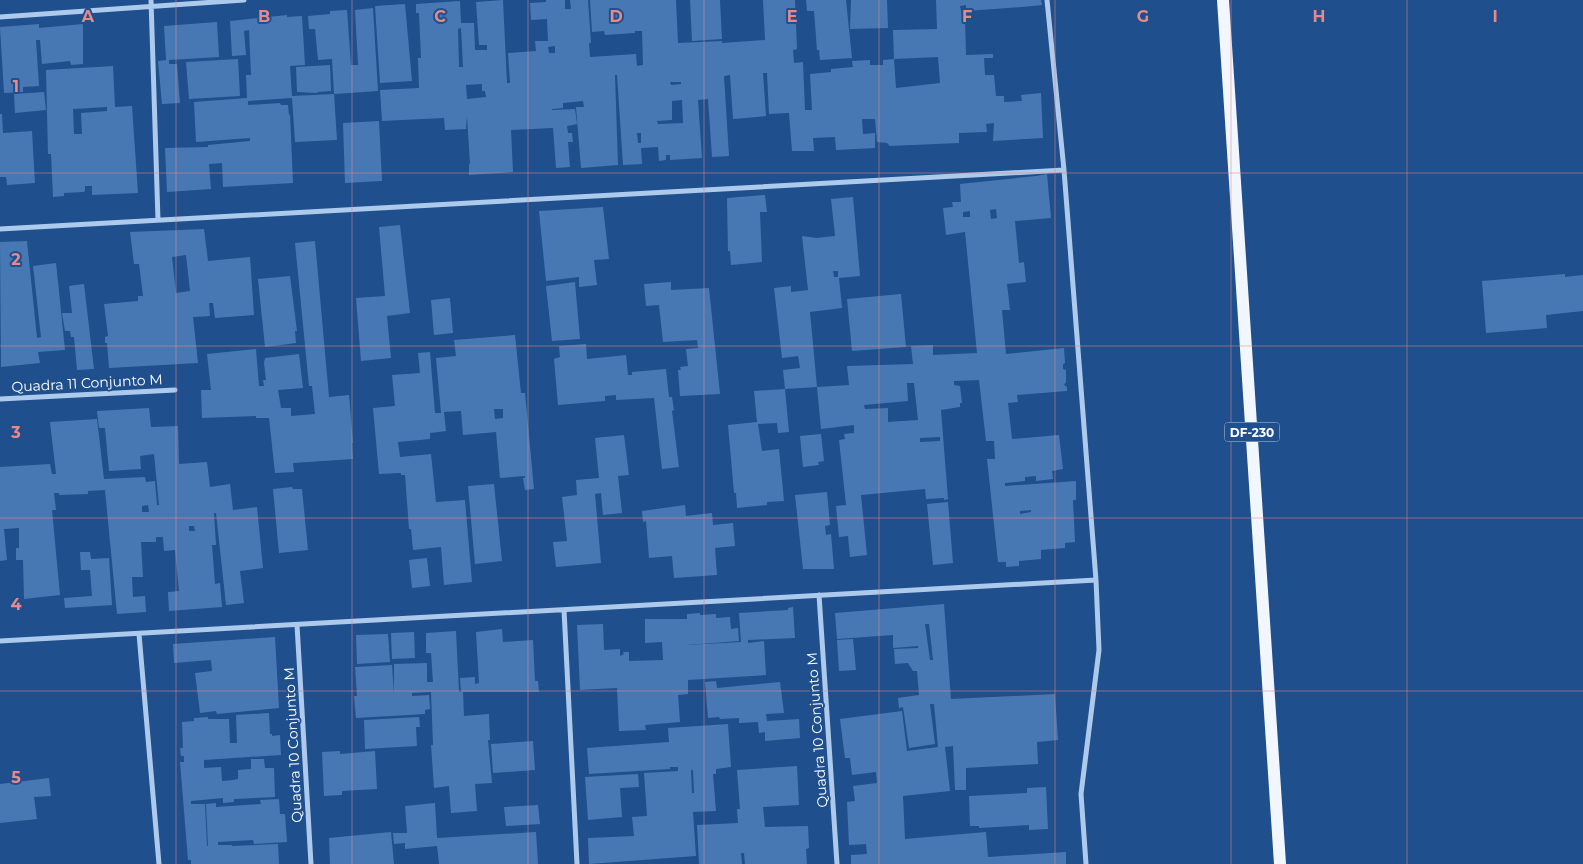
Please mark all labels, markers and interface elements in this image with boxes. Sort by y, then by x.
text: A [81,7,95,26]
text: B [258,7,270,26]
text: C [434,7,446,26]
text: D [609,7,623,26]
text: E [787,7,797,26]
text: F [962,7,972,26]
text: G [1137,7,1149,26]
text: H [1313,7,1325,26]
text: I [1492,7,1498,26]
text: 1 [13,77,19,96]
text: 2 [11,250,21,269]
street label: Quadra 11 Conjunto M [11,370,163,396]
road number: DF-230 [1224,422,1280,442]
text: 3 [10,423,21,442]
text: 4 [10,595,22,614]
street label: Quadra 10 Conjunto M [803,652,831,808]
street label: Quadra 10 Conjunto M [280,667,306,823]
text: 5 [11,768,21,787]

